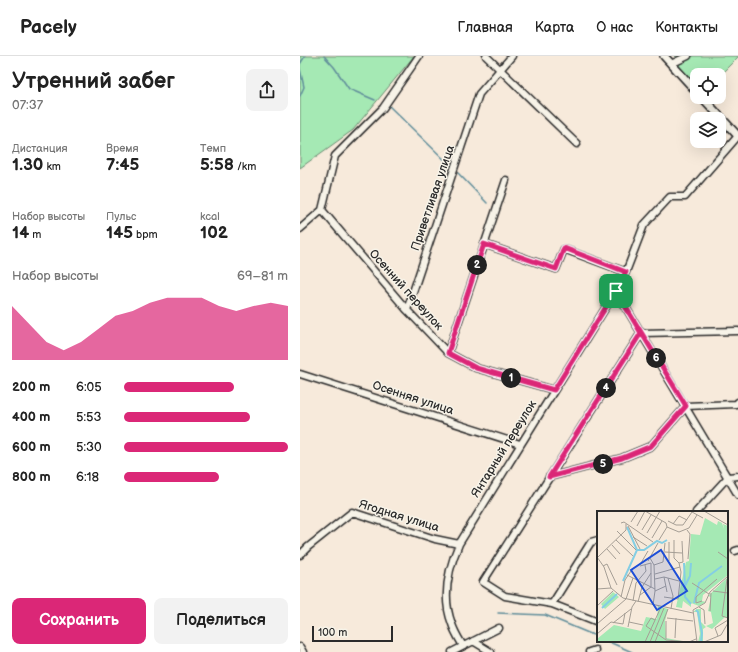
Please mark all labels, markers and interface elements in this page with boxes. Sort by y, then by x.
text: Pacely [20,16,77,39]
text: Главная [458,19,513,36]
text: Карта [535,19,574,36]
text: О нас [596,19,633,36]
text: Контакты [655,19,718,36]
text: Утренний забег [12,68,175,95]
map controls [690,68,726,148]
button: locate [690,68,726,104]
button: share [246,69,288,111]
text: 07:37 [12,97,43,113]
button: layers [690,112,726,148]
text: Дистанция [12,142,68,155]
text: Время [106,142,139,155]
text: Темп [200,142,226,155]
street label: Приветливая улица [408,143,458,253]
text: 1.30 [12,155,43,175]
text: 7:45 [106,155,139,175]
text: 5:58 [200,155,234,175]
text: km [43,160,61,173]
text: /km [234,160,256,173]
text: Набор высоты [12,210,85,223]
text: Пульс [106,210,136,223]
text: kcal [200,210,220,223]
text: 14 [12,223,29,243]
text: 145 [106,223,133,243]
text: 102 [200,223,228,243]
text: m [29,228,41,241]
text: bpm [133,228,158,241]
street label: Осенний переулок [366,246,447,334]
pin: 2 [467,255,487,275]
text: 2 [474,258,480,271]
text: Набор высоты [12,268,99,284]
text: 69–81 m [237,268,288,284]
pin [599,274,633,308]
icon: arrive [605,280,627,302]
pin: 6 [646,348,666,368]
text: 6 [653,351,659,364]
pin: 1 [501,368,521,388]
text: 1 [509,371,513,384]
street label: Осенняя улица [370,378,456,418]
pin: 4 [596,378,616,398]
text: 200 m [12,379,50,395]
text: 6:05 [76,379,102,395]
text: 4 [603,381,609,394]
street label: Янтарный переулок [468,397,540,500]
text: 400 m [12,409,50,425]
text: 5:53 [76,409,102,425]
text: 600 m [12,439,51,455]
text: 5:30 [76,439,102,455]
pin: 5 [593,454,613,474]
text: 5 [600,457,606,470]
text: 800 m [12,469,51,485]
text: 6:18 [76,469,99,485]
street label: Ягодная улица [357,497,441,535]
inset map [597,511,728,642]
button: Сохранить [12,598,146,644]
button: Поделиться [154,598,288,644]
scale bar [312,624,393,643]
text: 100 m [318,626,347,639]

